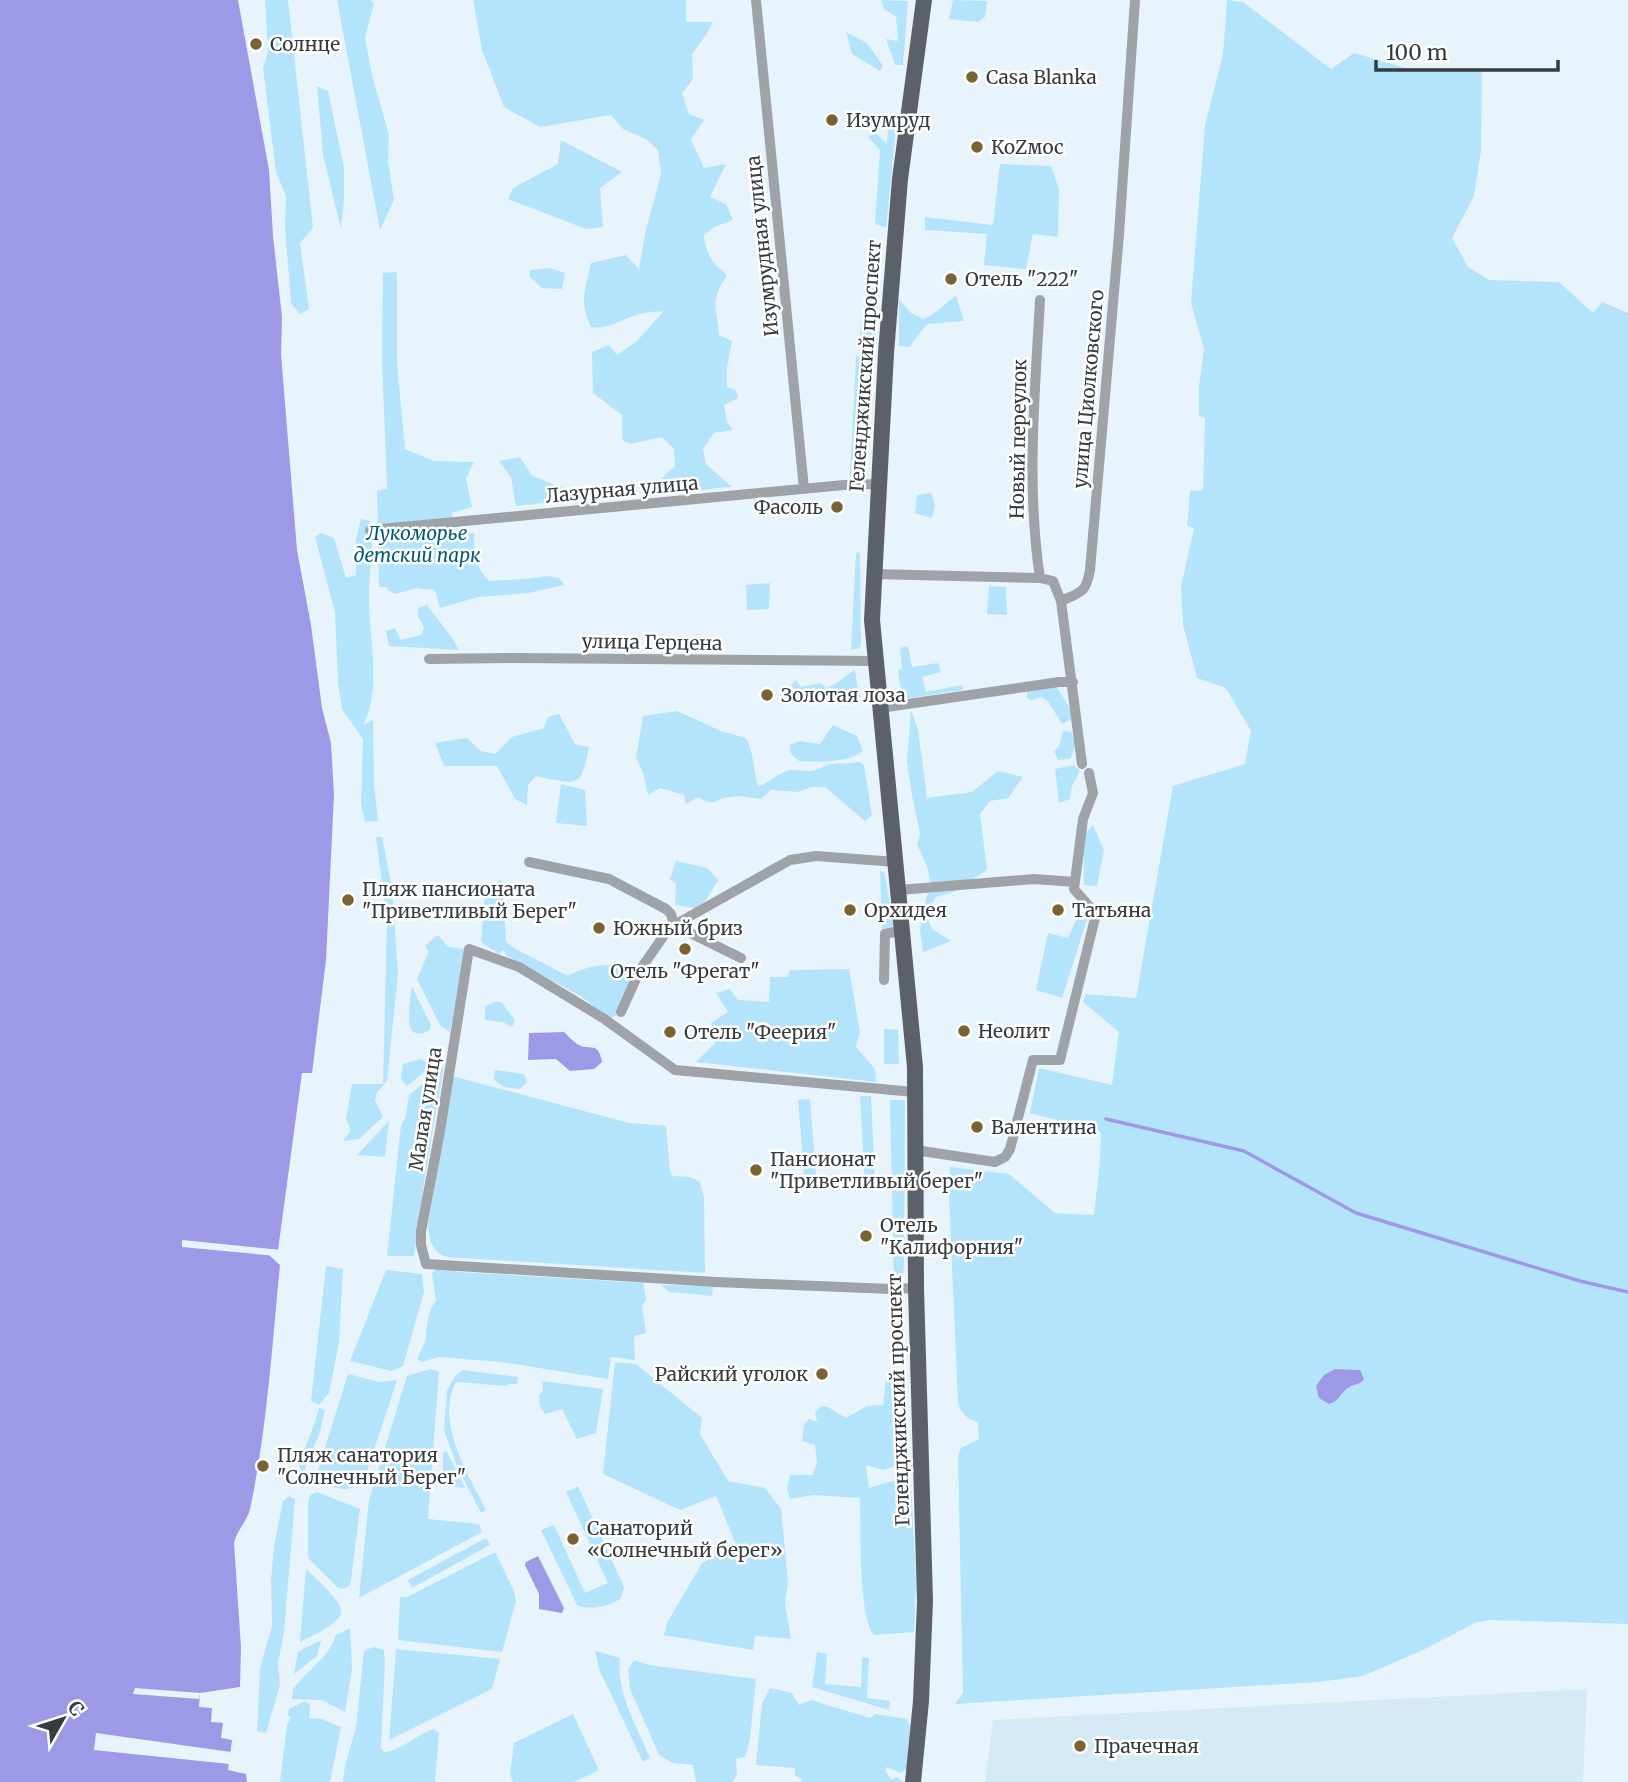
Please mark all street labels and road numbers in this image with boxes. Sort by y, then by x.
street label: Изумрудная улица [741,154,783,338]
street label: Геленджикский проспект [844,239,886,493]
street label: улица Циолковского [1067,289,1109,489]
street label: Новый переулок [1005,359,1031,519]
street label: Лазурная улица [545,470,699,508]
street label: улица Герцена [581,629,723,655]
street label: Малая улица [403,1045,447,1173]
street label: Геленджикский проспект [882,1273,914,1527]

